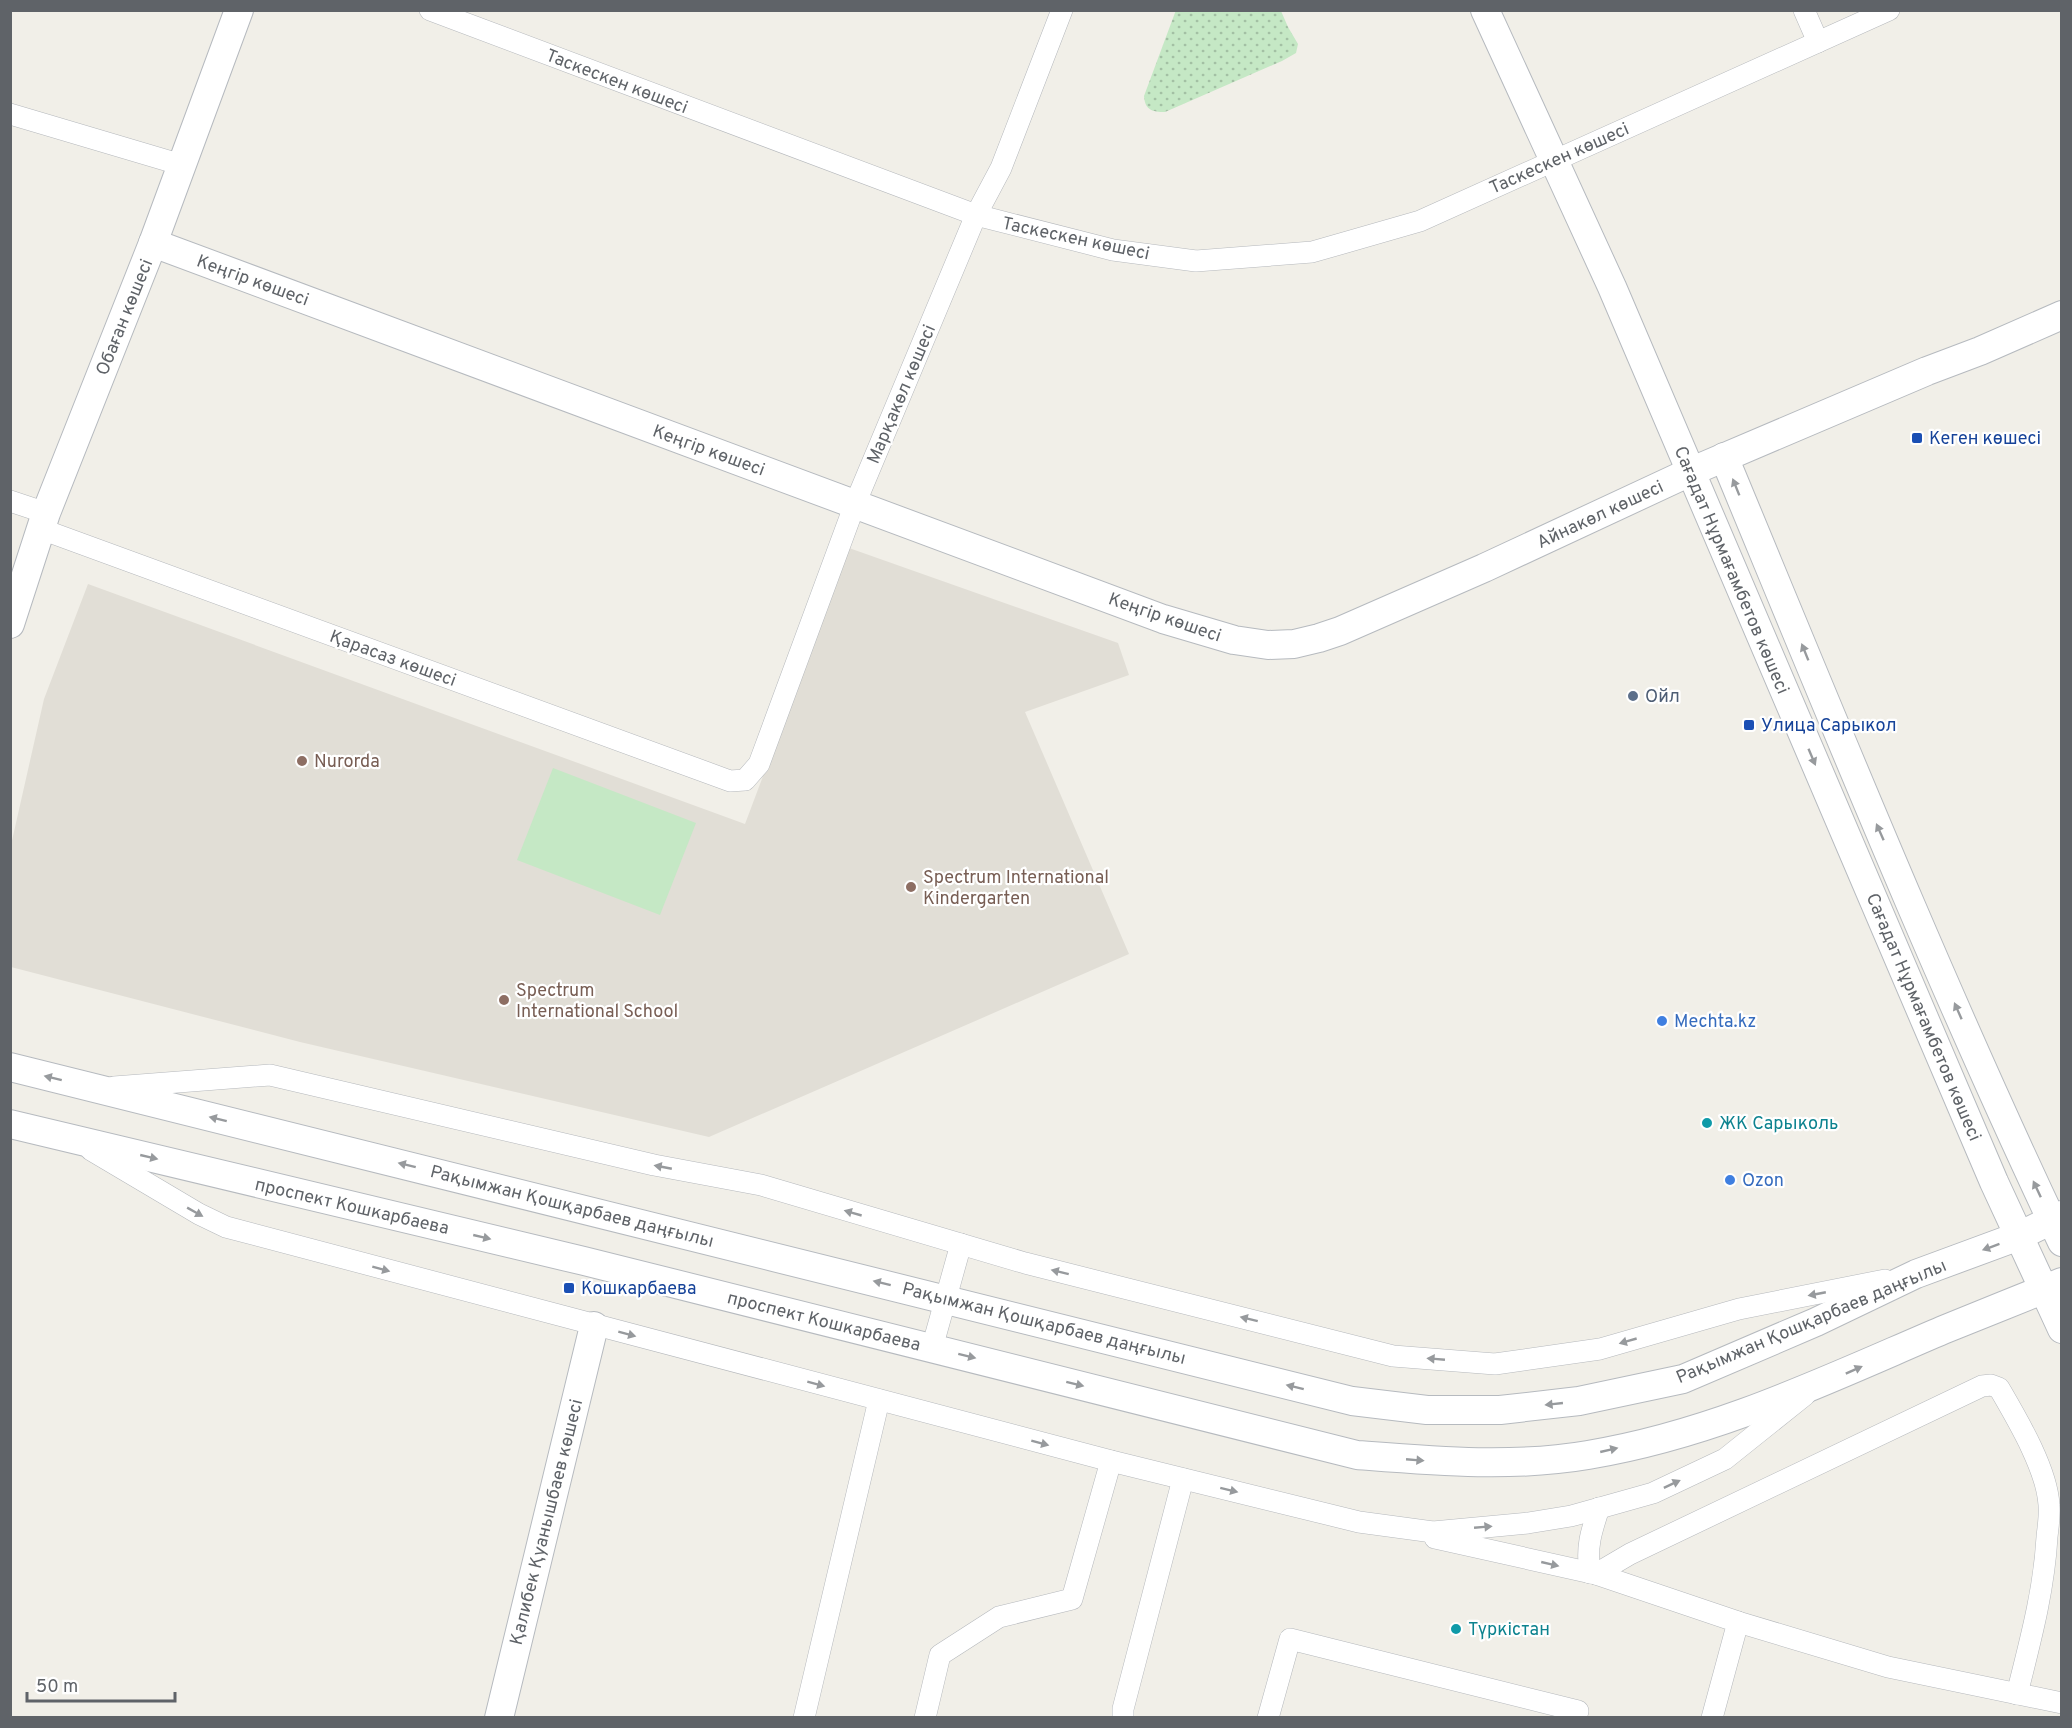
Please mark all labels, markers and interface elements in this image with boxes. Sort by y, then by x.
street label: Таскескен көшесі [542,45,691,120]
street label: Таскескен көшесі [1486,118,1633,200]
street label: Таскескен көшесі [1000,213,1152,266]
street label: Кеңгір көшесі [193,250,312,312]
street label: Обаған көшесі [92,256,159,379]
street label: Марқакөл көшесі [863,321,942,468]
street label: Кеңгір көшесі [649,420,768,482]
place label: Кеген көшесі [1929,428,2041,451]
marker: Кеген көшесі [1910,431,1924,445]
street label: Сағадат Нұрмағамбетов көшесі [1668,443,1793,698]
street label: Айнакөл көшесі [1534,476,1668,555]
one-way arrow [1731,477,1741,495]
street label: Кеңгір көшесі [1105,588,1224,648]
street label: Қарасаз көшесі [326,626,459,693]
one-way arrow [1800,643,1809,661]
place label: Ойл [1645,686,1680,709]
marker: Ойл [1626,689,1640,703]
place label: Улица Сарыкол [1761,715,1897,738]
marker: Улица Сарыкол [1742,718,1756,732]
one-way arrow [1808,748,1817,766]
place label: Nurorda [314,751,380,774]
marker: Nurorda [295,754,309,768]
one-way arrow [1874,823,1884,841]
place label: Spectrum International Kindergarten [923,867,1109,911]
marker: Spectrum International Kindergarten [904,880,918,894]
street label: Сағадат Нұрмағамбетов көшесі [1860,890,1985,1145]
place label: Spectrum International School [516,980,678,1024]
marker: Spectrum International School [497,993,511,1007]
one-way arrow [1953,1001,1963,1019]
place label: Mechta.kz [1674,1011,1756,1034]
marker: Mechta.kz [1655,1014,1669,1028]
one-way arrow [44,1072,62,1082]
one-way arrow [209,1113,227,1123]
place label: ЖК Сарыколь [1719,1113,1839,1136]
marker: ЖК Сарыколь [1700,1116,1714,1130]
one-way arrow [140,1153,158,1163]
one-way arrow [398,1160,416,1170]
street label: Рақымжан Қошқарбаев даңғылы [427,1161,716,1254]
one-way arrow [654,1162,673,1171]
place label: Ozon [1742,1170,1784,1193]
marker: Ozon [1723,1173,1737,1187]
street label: проспект Кошкарбаева [252,1174,451,1241]
one-way arrow [2032,1180,2041,1197]
one-way arrow [187,1207,204,1217]
one-way arrow [843,1208,861,1217]
one-way arrow [472,1232,491,1242]
one-way arrow [1982,1242,2000,1252]
street label: Рақымжан Қошқарбаев даңғылы [1673,1255,1950,1390]
one-way arrow [372,1265,390,1274]
one-way arrow [1051,1266,1070,1276]
one-way arrow [873,1277,891,1287]
place label: Кошкарбаева [581,1278,697,1301]
street label: Рақымжан Қошқарбаев даңғылы [899,1278,1188,1371]
marker: Кошкарбаева [562,1281,576,1295]
street label: проспект Кошкарбаева [725,1287,923,1358]
one-way arrow [1808,1290,1827,1299]
one-way arrow [1240,1314,1259,1324]
one-way arrow [618,1330,636,1340]
one-way arrow [1619,1336,1637,1346]
one-way arrow [958,1352,976,1362]
one-way arrow [1426,1354,1445,1364]
one-way arrow [1845,1365,1863,1375]
one-way arrow [807,1379,825,1389]
one-way arrow [1066,1379,1084,1389]
one-way arrow [1286,1381,1304,1391]
street label: Қалибек Қуанышбаев көшесі [506,1397,589,1648]
one-way arrow [1544,1399,1563,1409]
one-way arrow [1031,1438,1050,1448]
one-way arrow [1600,1445,1618,1455]
one-way arrow [1406,1455,1425,1465]
one-way arrow [1663,1479,1680,1488]
one-way arrow [1220,1486,1239,1496]
one-way arrow [1473,1522,1492,1532]
one-way arrow [1541,1560,1560,1569]
place label: Түркістан [1468,1619,1550,1642]
marker: Түркістан [1449,1622,1463,1636]
scale bar [27,1665,176,1703]
text: 50 m [36,1676,78,1699]

